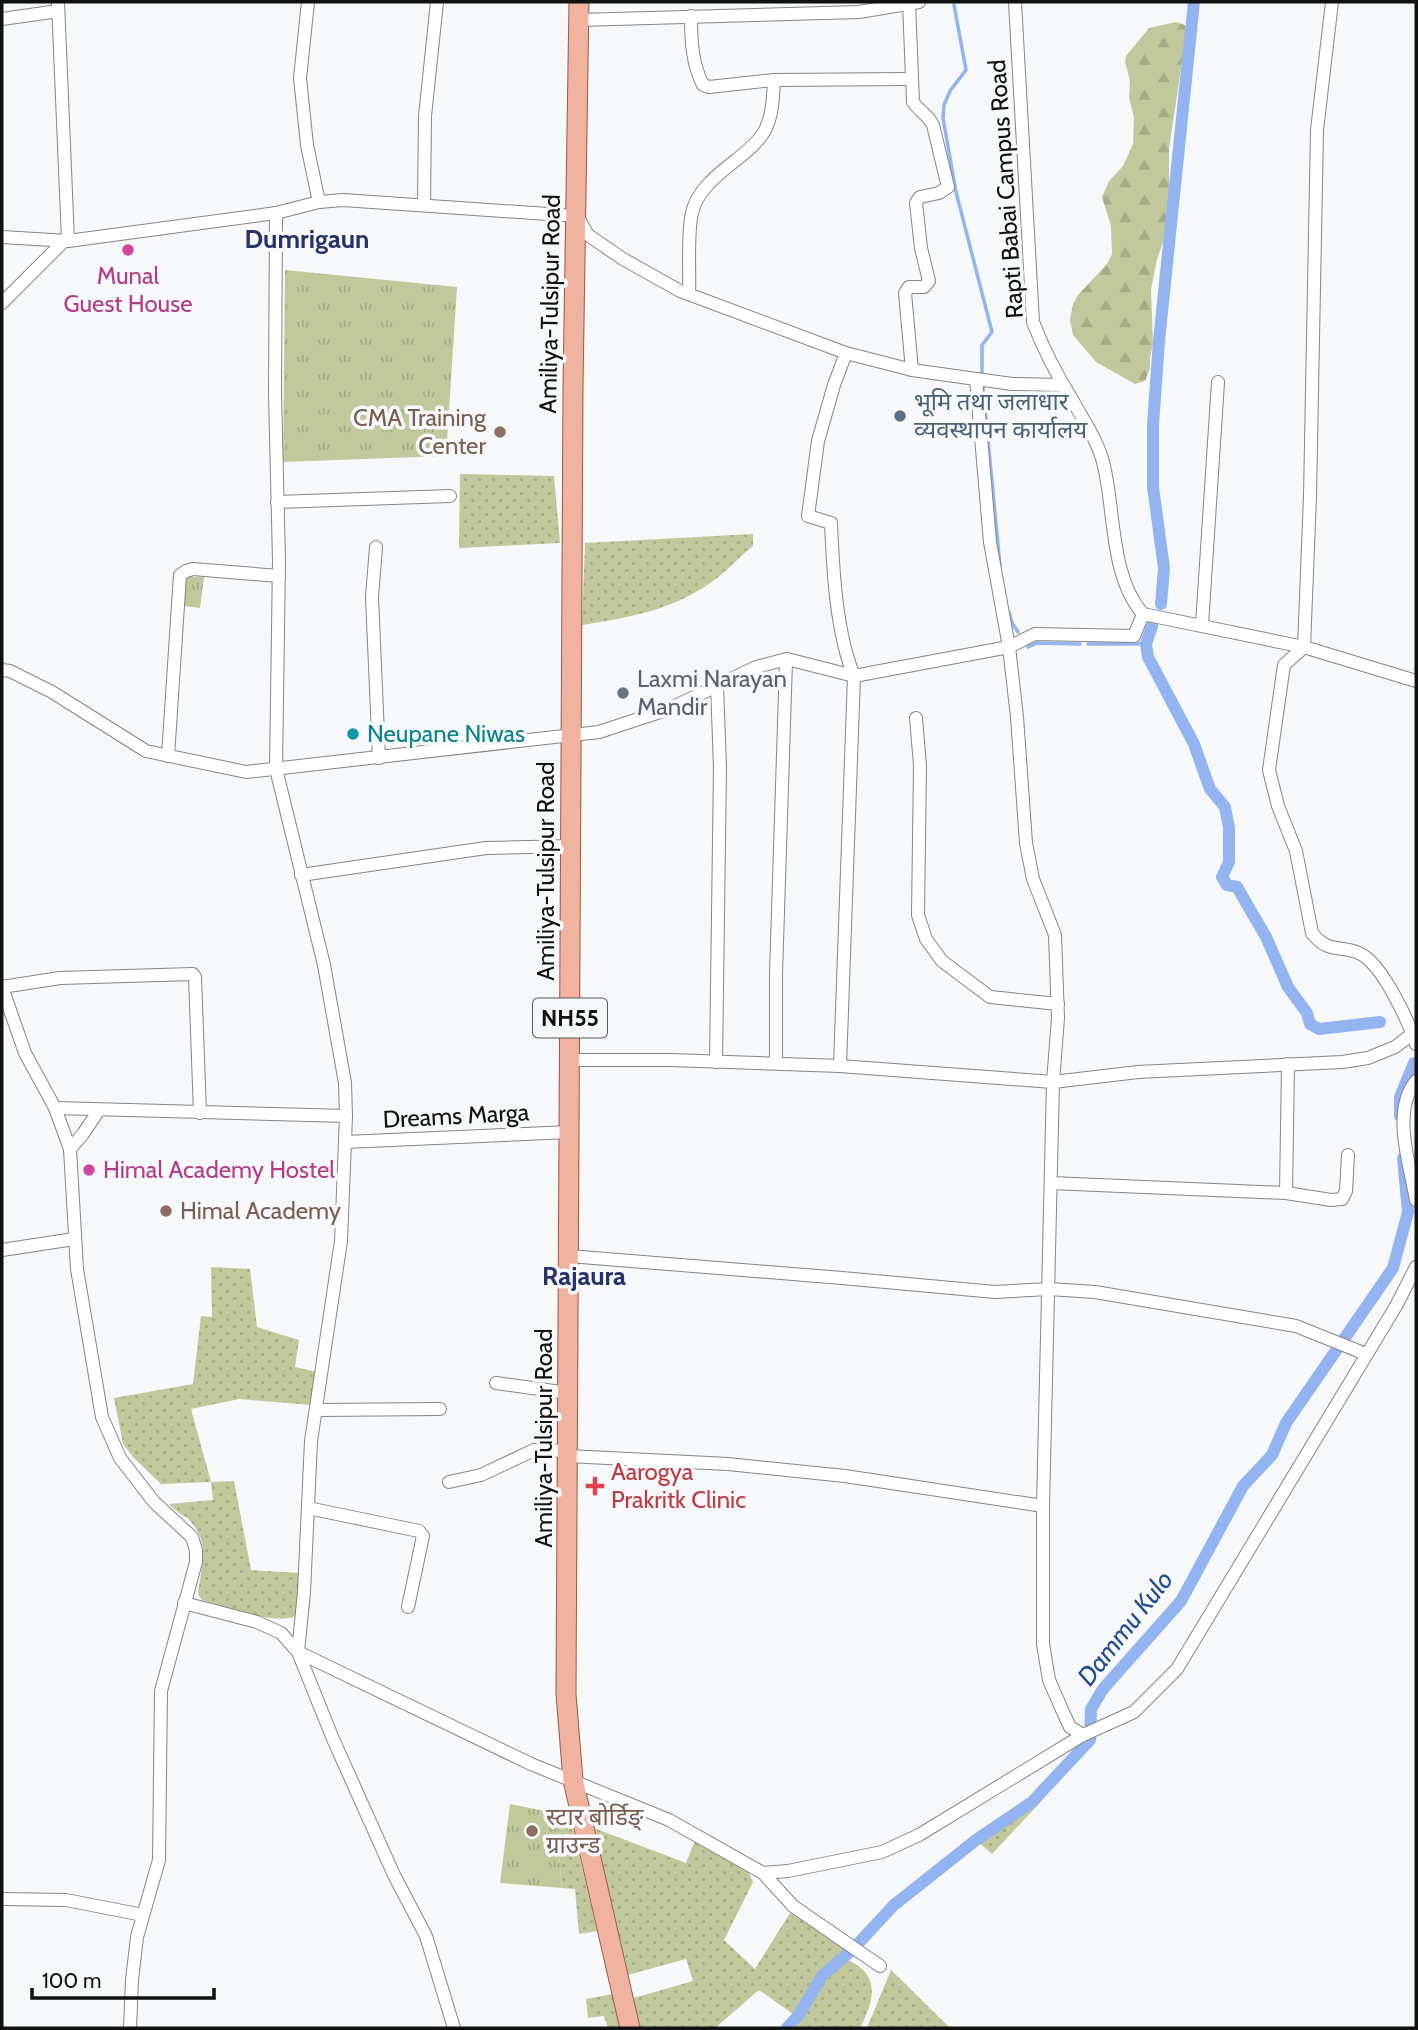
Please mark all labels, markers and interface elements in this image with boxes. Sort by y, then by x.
street label: Rapti Babai Campus Road [982,59,1029,319]
street label: Amiliya-Tulsipur Road [533,194,566,414]
district label: Dumrigaun [245,223,369,255]
marker: Munal Guest House [120,242,136,258]
place label: Munal Guest House [64,261,192,318]
place label: भूमि तथा जलाधार व्यवस्थापन कार्यालय [914,387,1088,444]
place label: CMA Training Center [353,403,487,460]
marker: भूमि तथा जलाधार व्यवस्थापन कार्यालय [892,408,908,424]
marker: CMA Training Center [492,424,508,440]
place label: Laxmi Narayan Mandir [637,664,787,721]
marker: Laxmi Narayan Mandir [615,685,631,701]
place label: Neupane Niwas [367,719,525,748]
marker: Neupane Niwas [345,726,361,742]
street label: Amiliya-Tulsipur Road [531,761,560,981]
road number: NH55 [533,998,607,1037]
street label: Dreams Marga [382,1097,530,1134]
place label: Himal Academy Hostel [103,1155,335,1184]
marker: Himal Academy Hostel [81,1162,97,1178]
place label: Himal Academy [180,1196,341,1225]
marker: Himal Academy [158,1203,174,1219]
district label: Rajaura [542,1260,626,1292]
street label: Amiliya-Tulsipur Road [529,1328,558,1548]
place label: Aarogya Prakritk Clinic [611,1457,746,1514]
marker: Aarogya Prakritk Clinic [585,1476,605,1496]
water label: Dammu Kulo [1070,1564,1180,1692]
place label: स्टार बोर्डिङ् ग्राउन्ड [546,1802,644,1859]
marker: स्टार बोर्डिङ् ग्राउन्ड [524,1823,540,1839]
scale bar [32,1956,214,2000]
text: 100 m [42,1968,101,1993]

